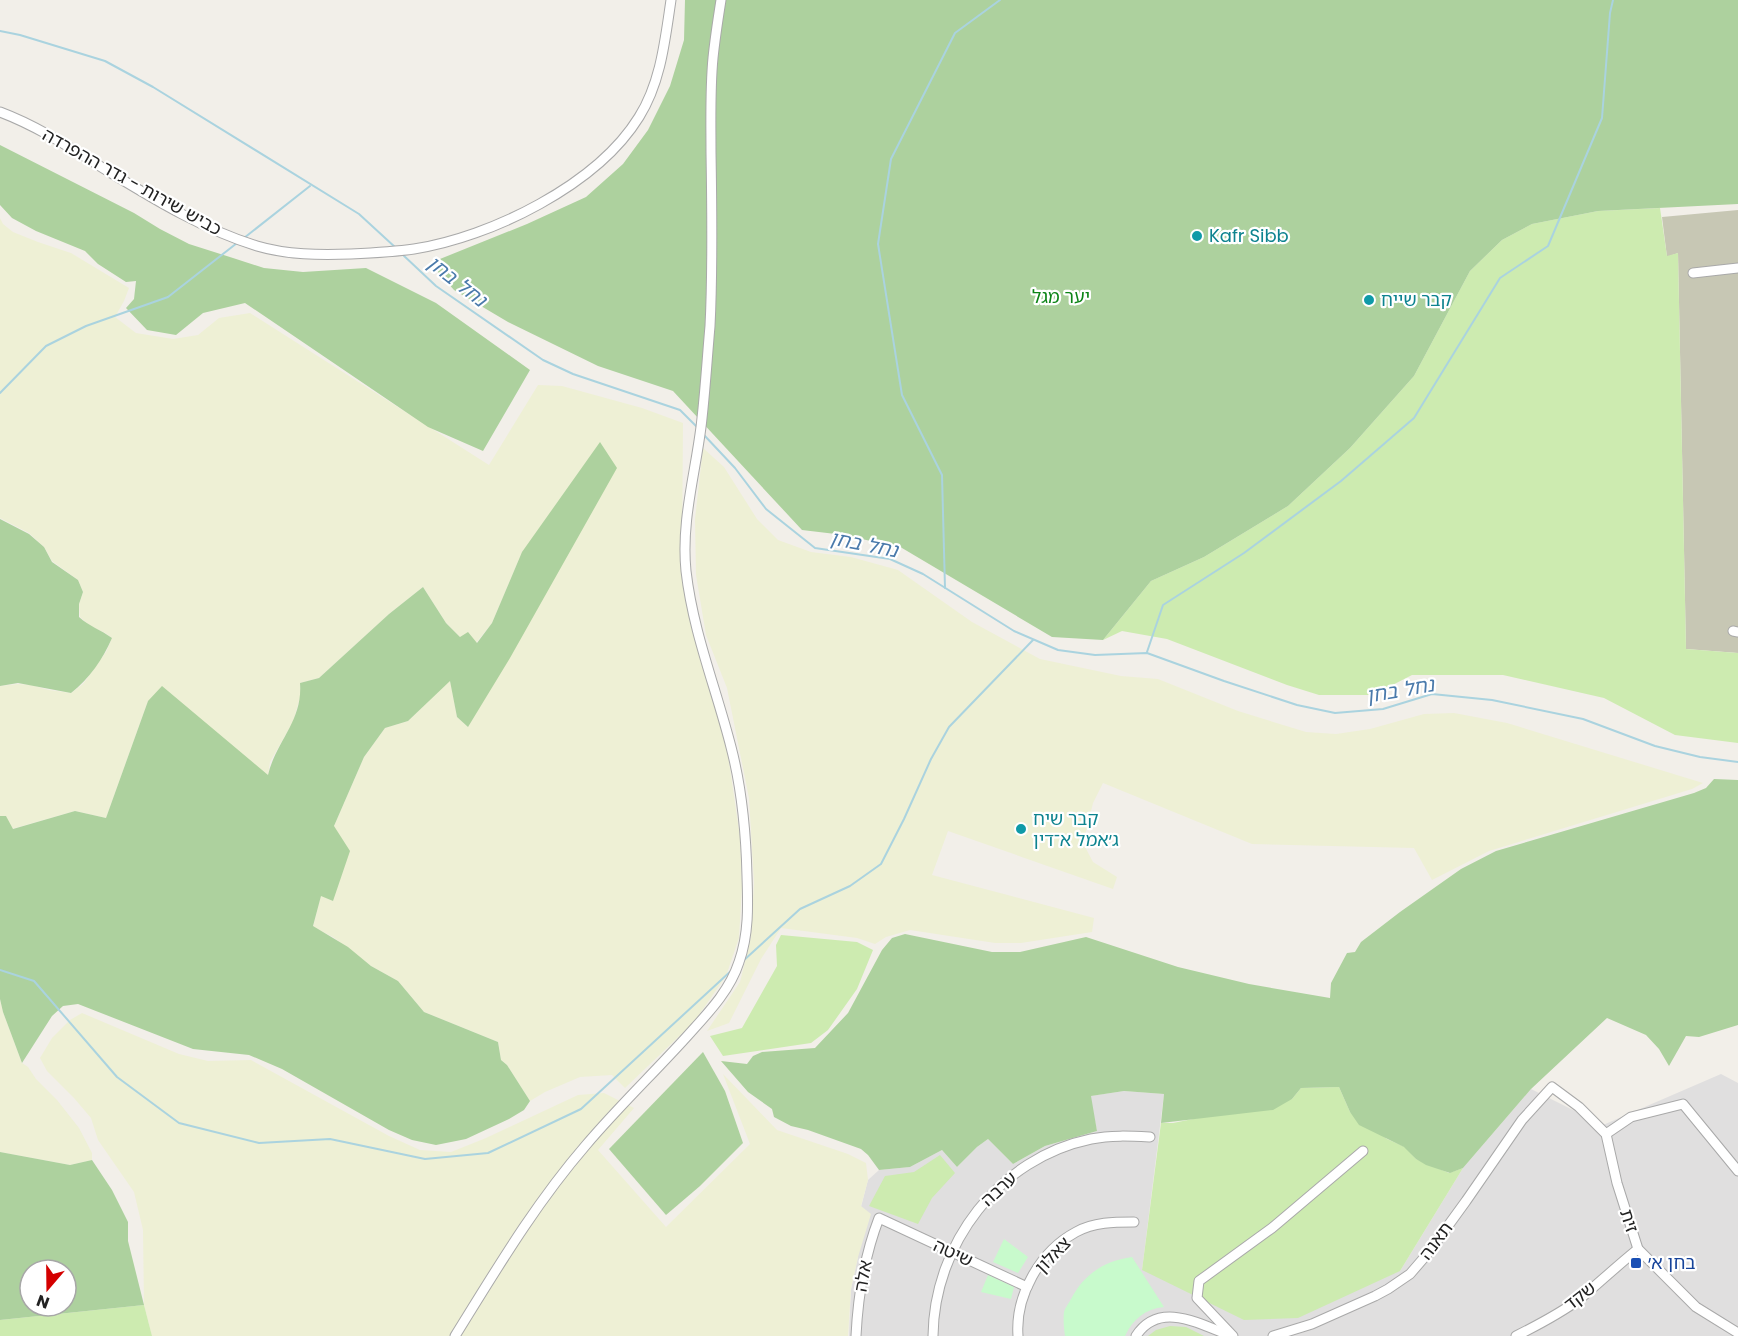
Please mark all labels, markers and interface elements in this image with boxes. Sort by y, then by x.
street label: כביש שירות - גדר ההפרדה [38,122,226,241]
place label: Kafr Sibb [1209,223,1289,248]
marker: Kafr Sibb [1190,229,1204,243]
water label: נחל בחן [421,249,494,314]
park label: יער מגל [1032,284,1090,309]
place label: קבר שייח [1381,287,1452,312]
marker: קבר שייח [1362,293,1376,307]
water label: נחל בחן [828,524,902,565]
water label: נחל בחן [1364,670,1438,710]
place label: קבר שיח ג׳אמל א־דין [1033,806,1119,852]
marker: קבר שיח ג׳אמל א־דין [1014,822,1028,836]
street label: ערבה [975,1166,1022,1212]
street label: זית [1614,1206,1645,1236]
street label: תאנה [1413,1216,1458,1265]
street label: צאלון [1029,1231,1076,1278]
street label: שיטה [929,1233,977,1273]
place label: בחן א׳ [1648,1250,1696,1275]
marker: בחן א׳ [1629,1256,1643,1270]
north arrow [18,1258,78,1318]
street label: אלה [847,1258,878,1294]
street label: שקד [1559,1275,1601,1316]
text: N [33,1289,53,1314]

